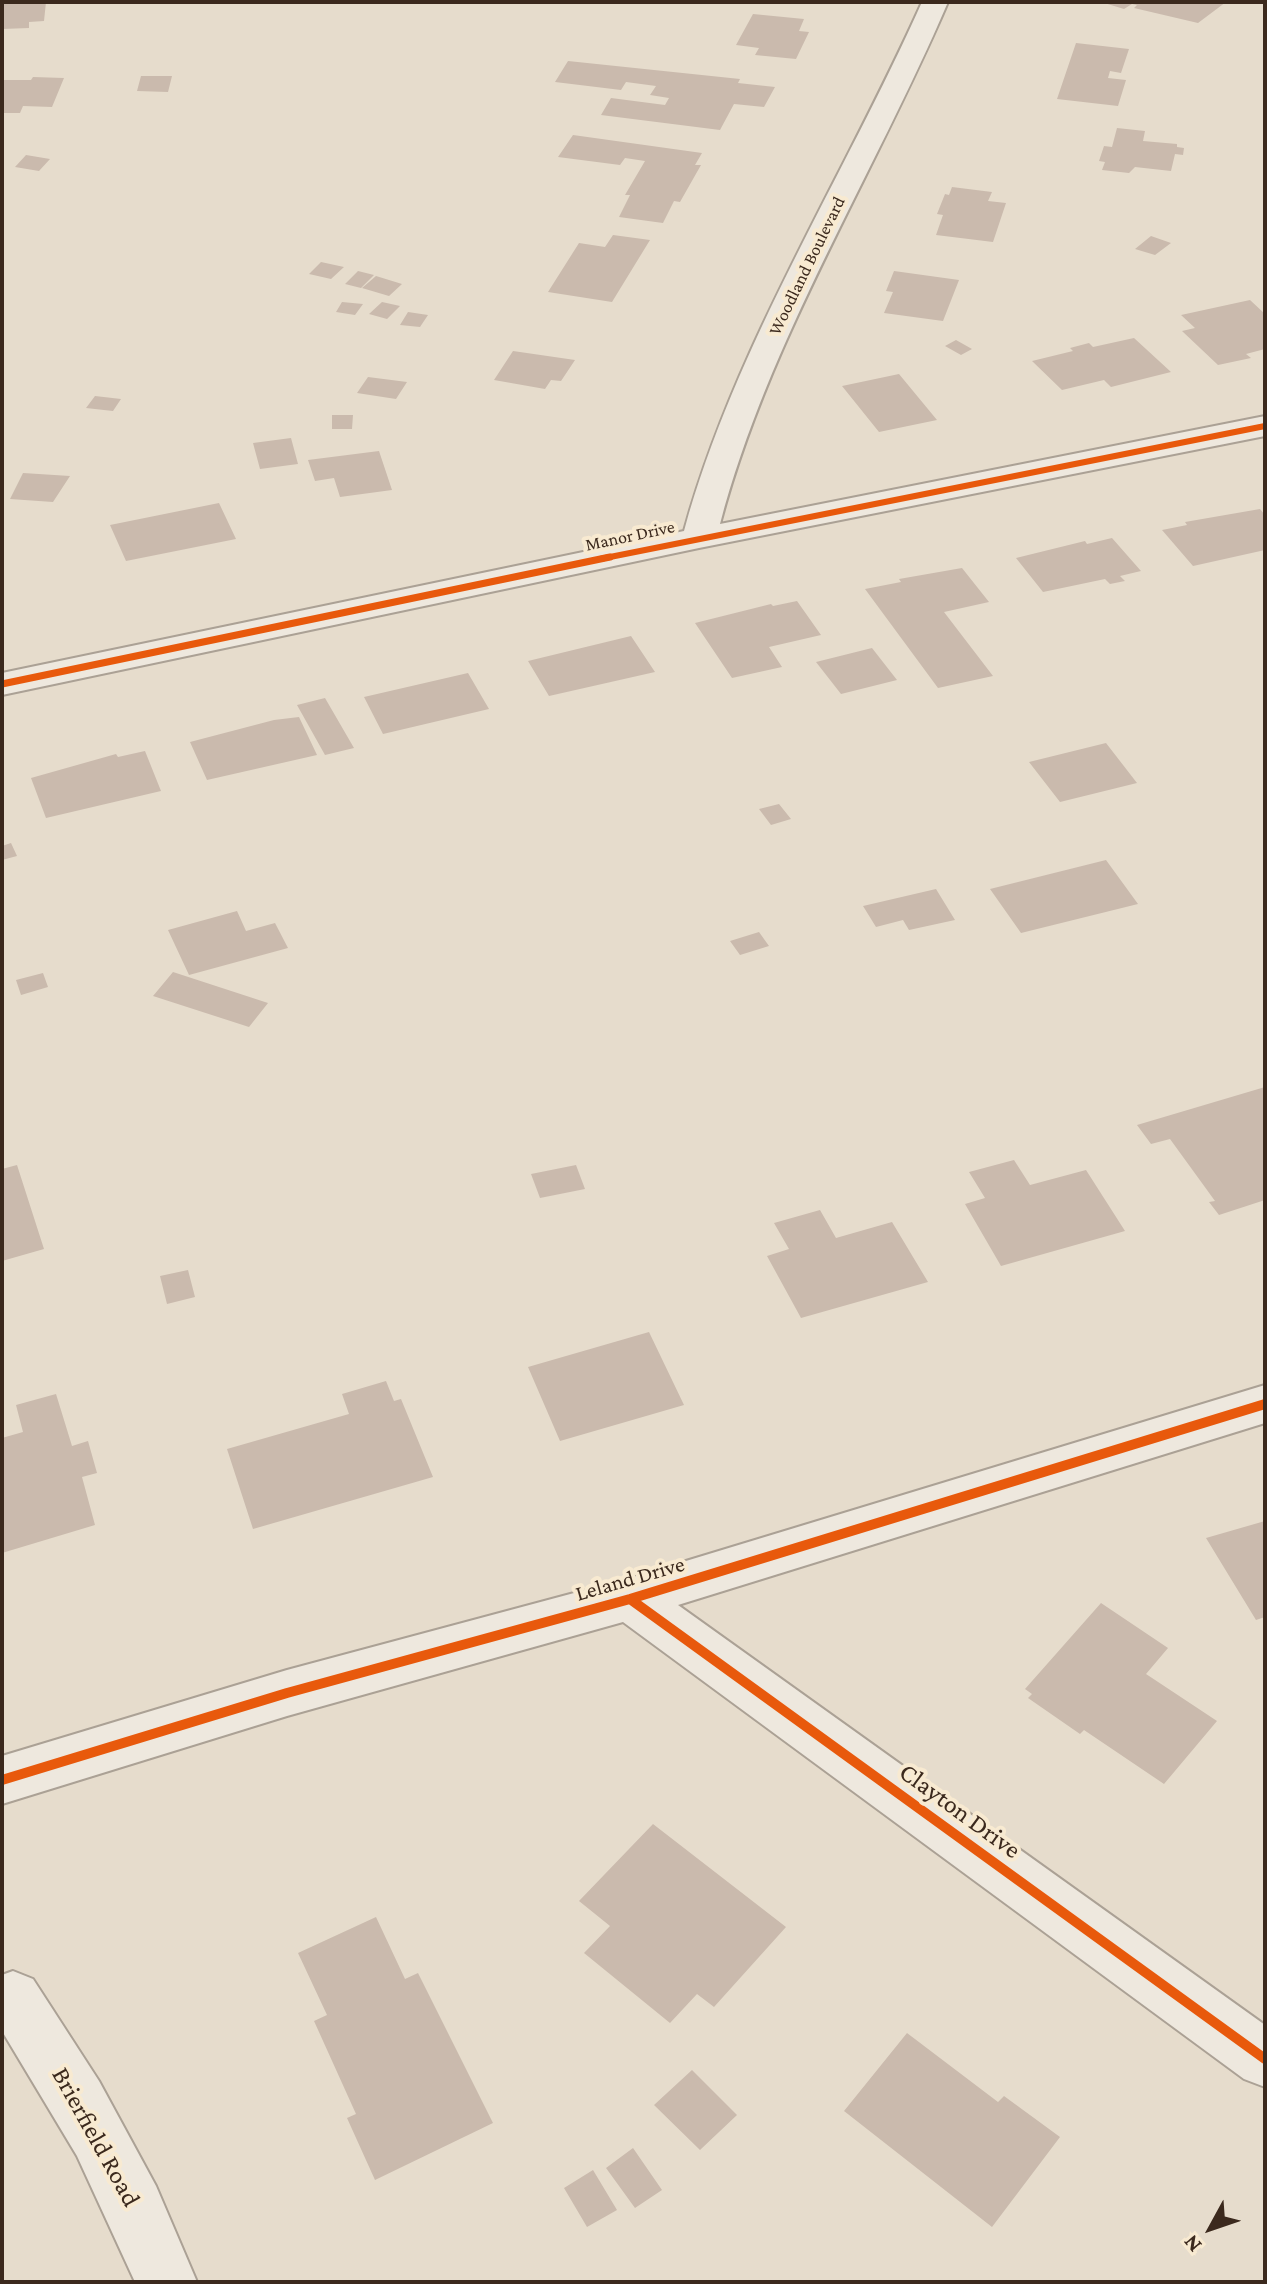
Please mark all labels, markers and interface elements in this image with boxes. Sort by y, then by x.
street label: Woodland Boulevard [764,193,850,339]
street label: Manor Drive [583,516,677,556]
street label: Leland Drive [573,1551,687,1607]
street label: Clayton Drive [893,1756,1027,1866]
street label: Brierfield Road [45,2062,147,2212]
north arrow [1171,2188,1251,2268]
text: N [1178,2230,1207,2258]

